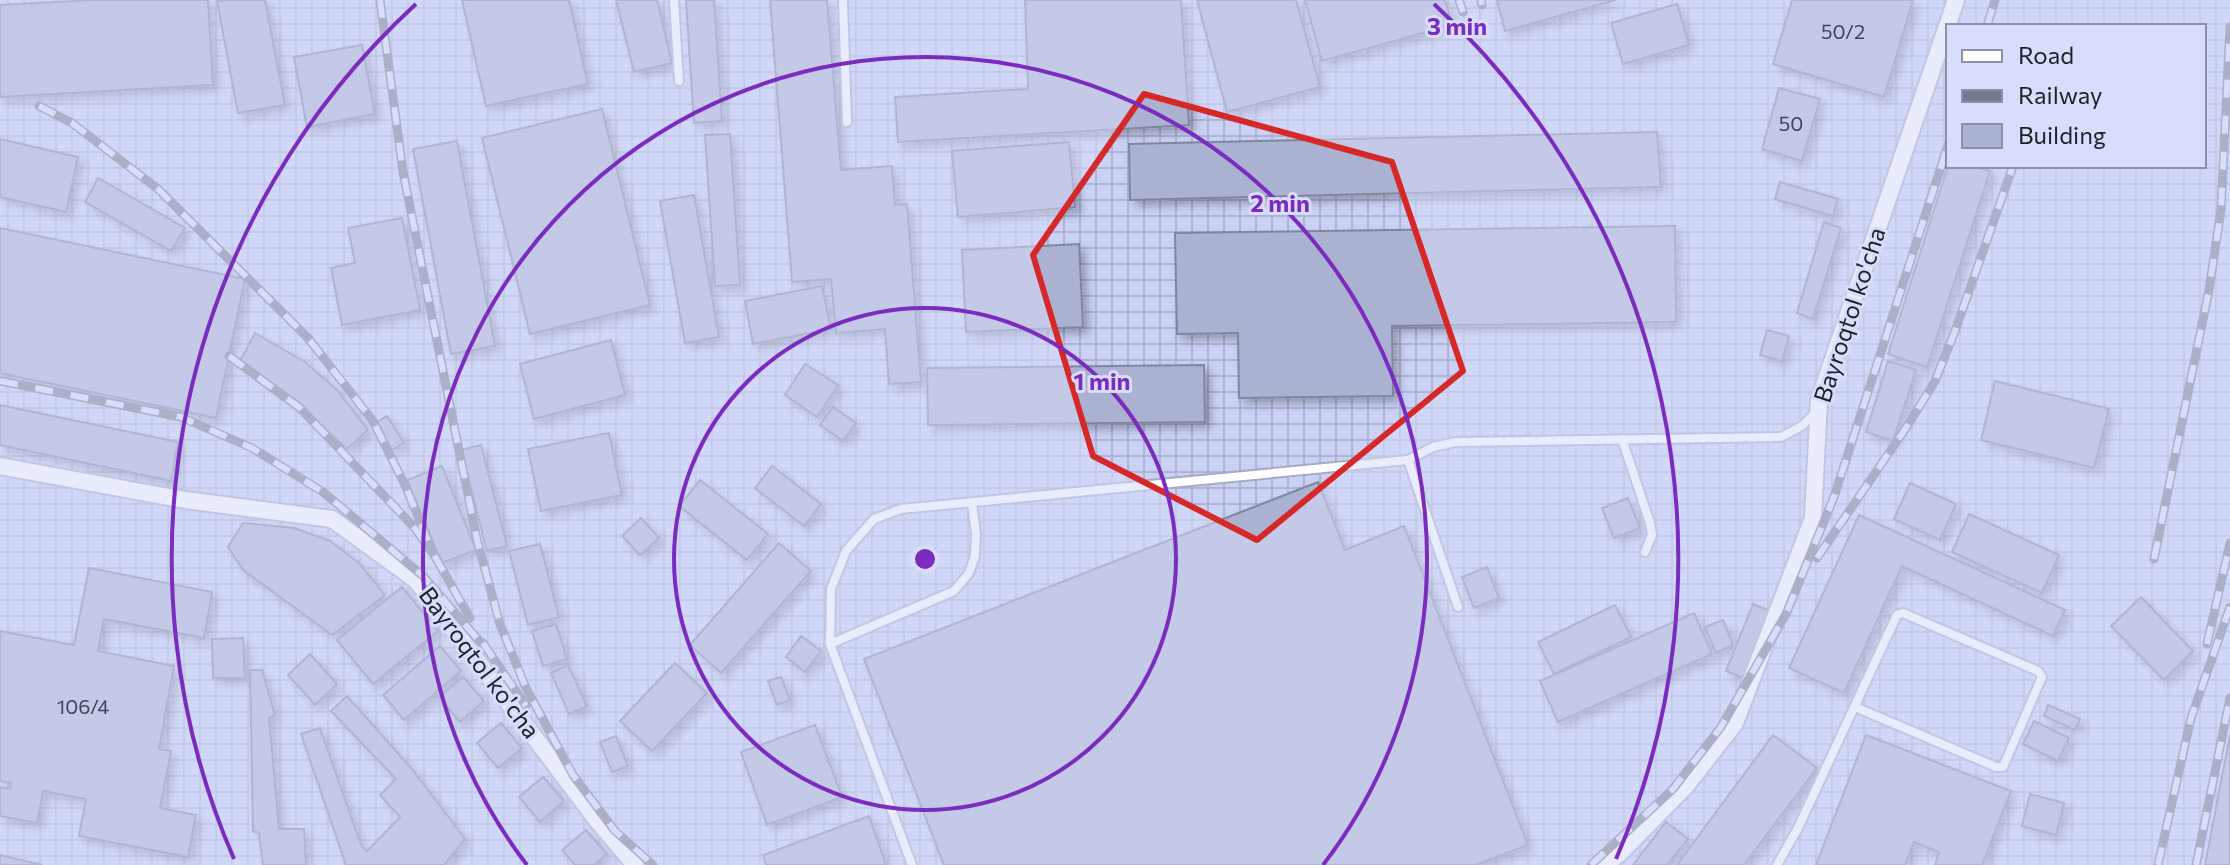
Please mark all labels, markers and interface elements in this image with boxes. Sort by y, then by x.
text: 3 min [1427,11,1487,40]
house number: 50/2 [1821,19,1865,43]
legend [1946,24,2206,168]
text: Road [2018,40,2074,69]
text: Railway [2018,80,2103,109]
house number: 50 [1779,111,1803,135]
text: Building [2018,120,2106,149]
text: 2 min [1250,188,1310,217]
street label: Bayroqtol ko'cha [1807,223,1891,406]
text: 1 min [1074,366,1130,395]
centre of rings [911,545,939,573]
street label: Bayroqtol ko'cha [414,581,547,744]
house number: 106/4 [57,694,109,718]

